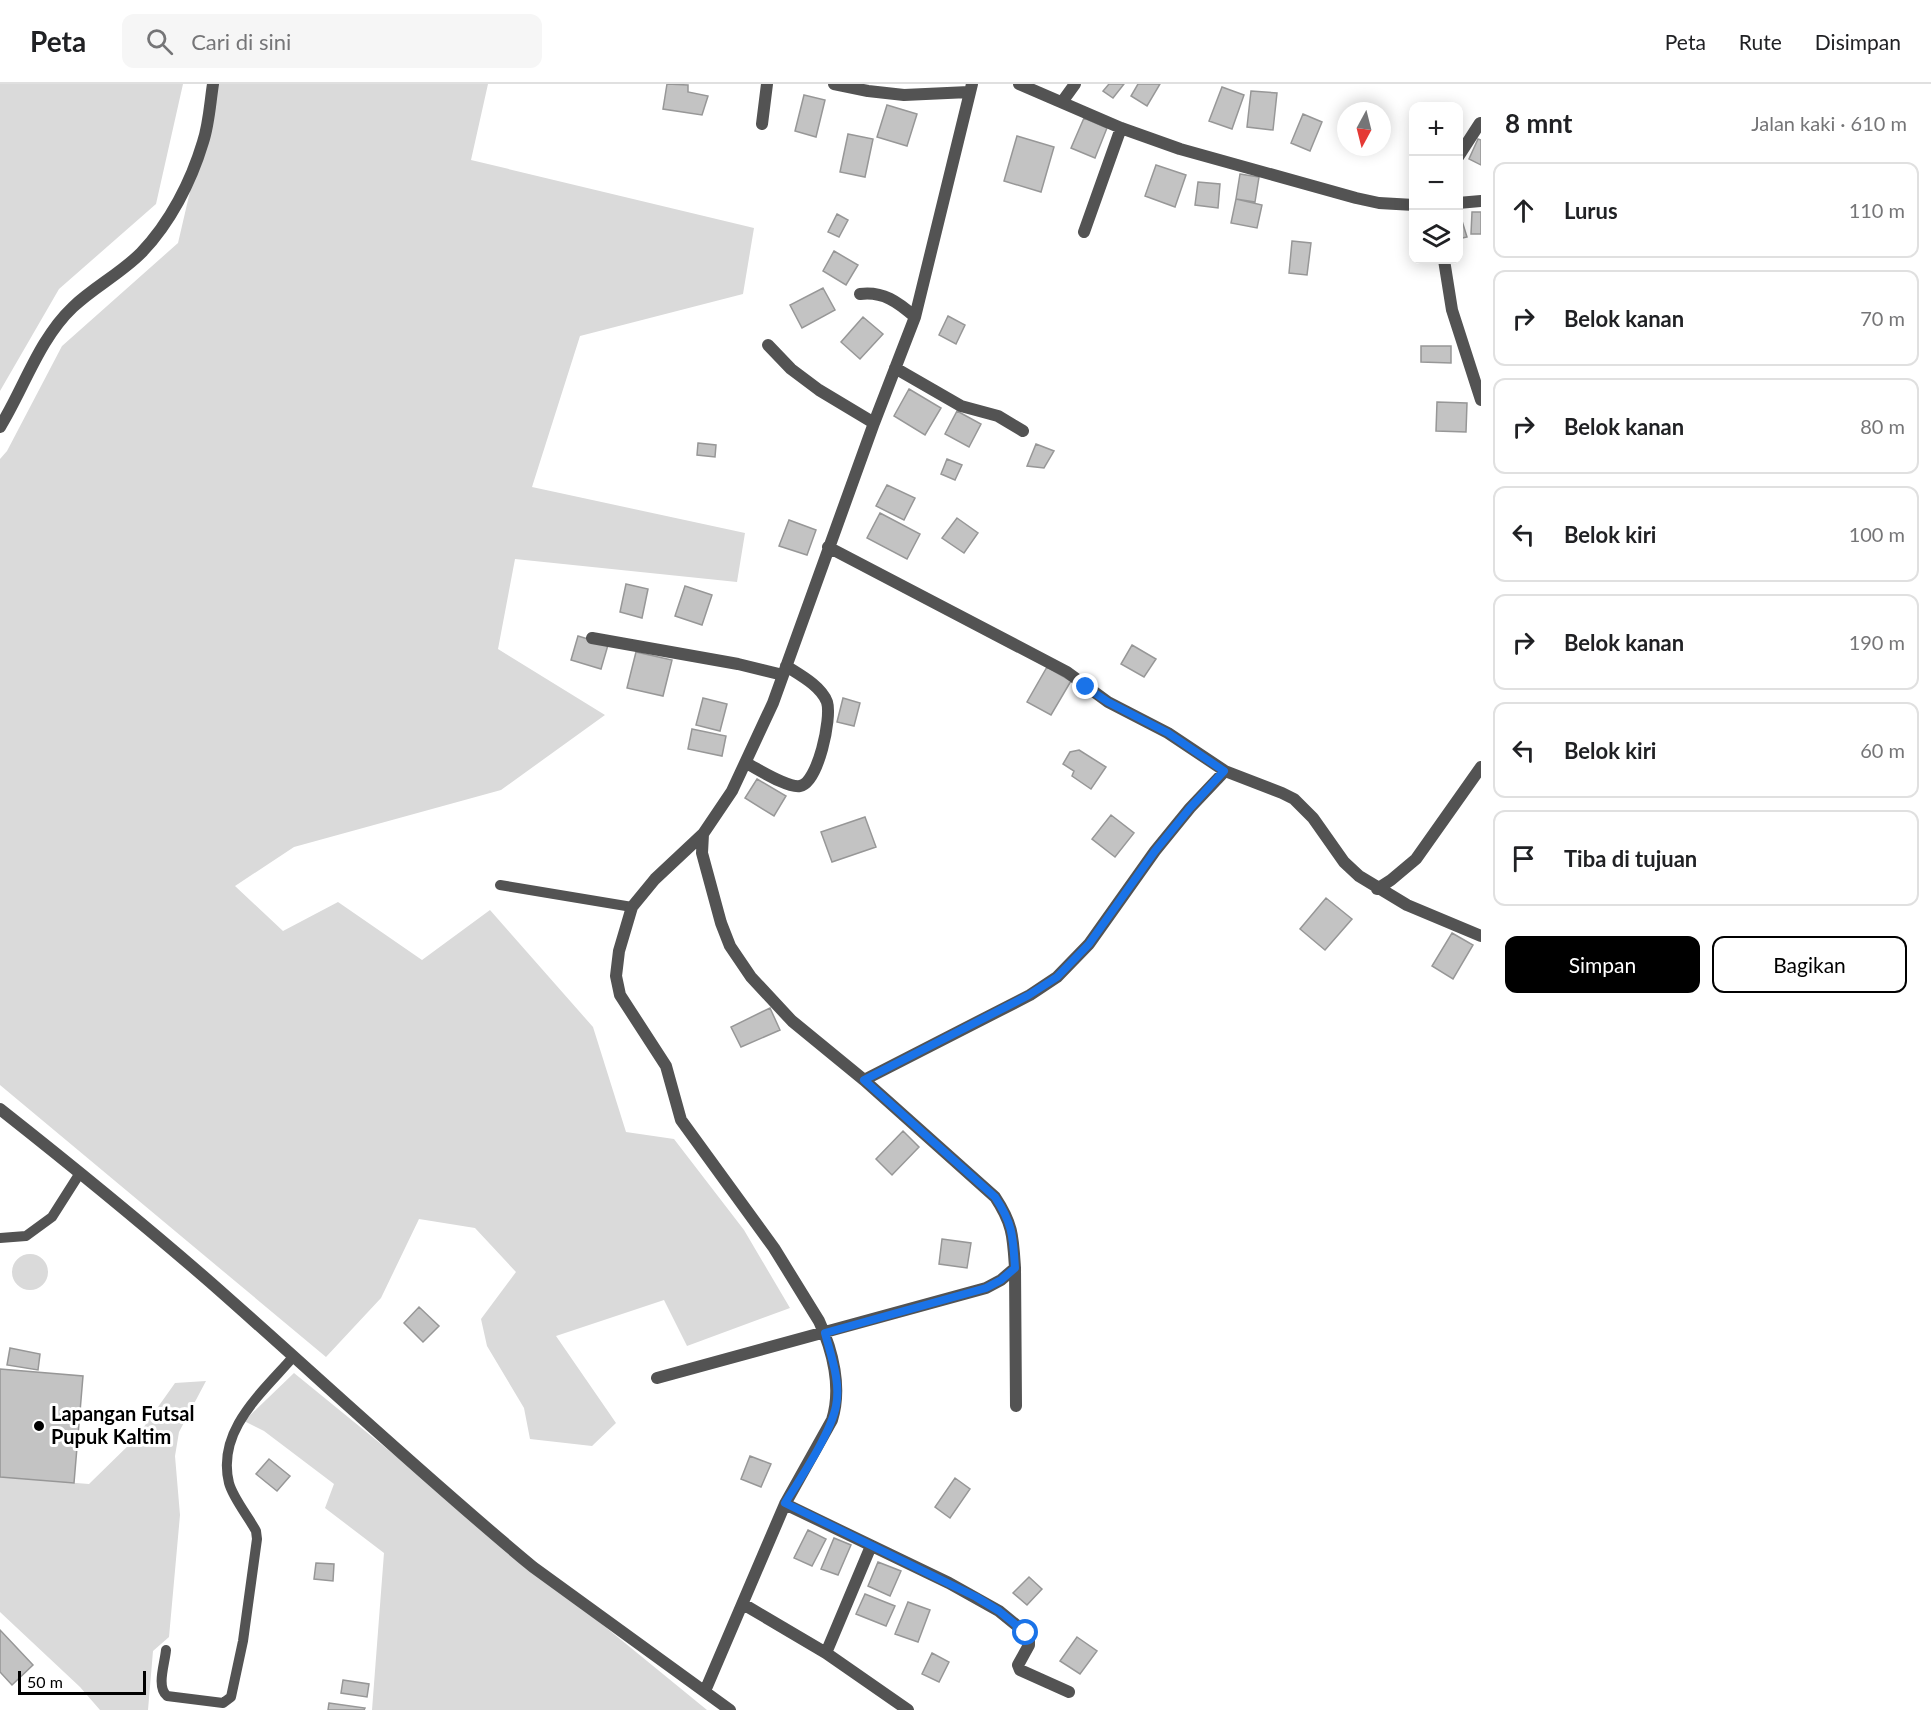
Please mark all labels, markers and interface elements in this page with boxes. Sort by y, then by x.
search box [122,14,542,68]
text: Peta [30,24,86,58]
icon: search [143,25,176,58]
text: Cari di sini [191,28,291,55]
text: Peta [1665,29,1706,54]
text: Rute [1739,29,1782,54]
text: Disimpan [1815,29,1901,54]
north arrow [1337,102,1391,156]
map controls [1409,102,1463,264]
button: + [1409,102,1463,156]
text: 8 mnt [1505,107,1572,139]
text: Jalan kaki · 610 m [1751,111,1907,135]
button: − [1409,156,1463,210]
icon: ahead [1507,194,1540,227]
text: Lurus [1564,197,1618,224]
text: 110 m [1849,198,1905,222]
button: layers [1409,210,1463,264]
icon: right [1507,302,1540,335]
text: Belok kanan [1564,305,1684,332]
text: 70 m [1860,306,1905,330]
icon: right [1507,410,1540,443]
text: Belok kanan [1564,413,1684,440]
text: 80 m [1860,414,1905,438]
icon: left [1507,518,1540,551]
text: Belok kiri [1564,521,1656,548]
text: 100 m [1849,522,1905,546]
icon: right [1507,626,1540,659]
text: Belok kanan [1564,629,1684,656]
text: 190 m [1849,630,1905,654]
route end [1072,673,1098,699]
icon: left [1507,734,1540,767]
text: Belok kiri [1564,737,1656,764]
text: 60 m [1860,738,1905,762]
icon: arrive [1507,842,1540,875]
text: Tiba di tujuan [1564,845,1697,872]
button: Simpan [1505,936,1700,993]
button: Bagikan [1712,936,1907,993]
place label: Lapangan Futsal Pupuk Kaltim [51,1401,194,1448]
marker: Lapangan Futsal Pupuk Kaltim [32,1419,46,1433]
route start [1012,1619,1038,1645]
scale bar [18,1668,146,1696]
text: 50 m [27,1672,63,1691]

